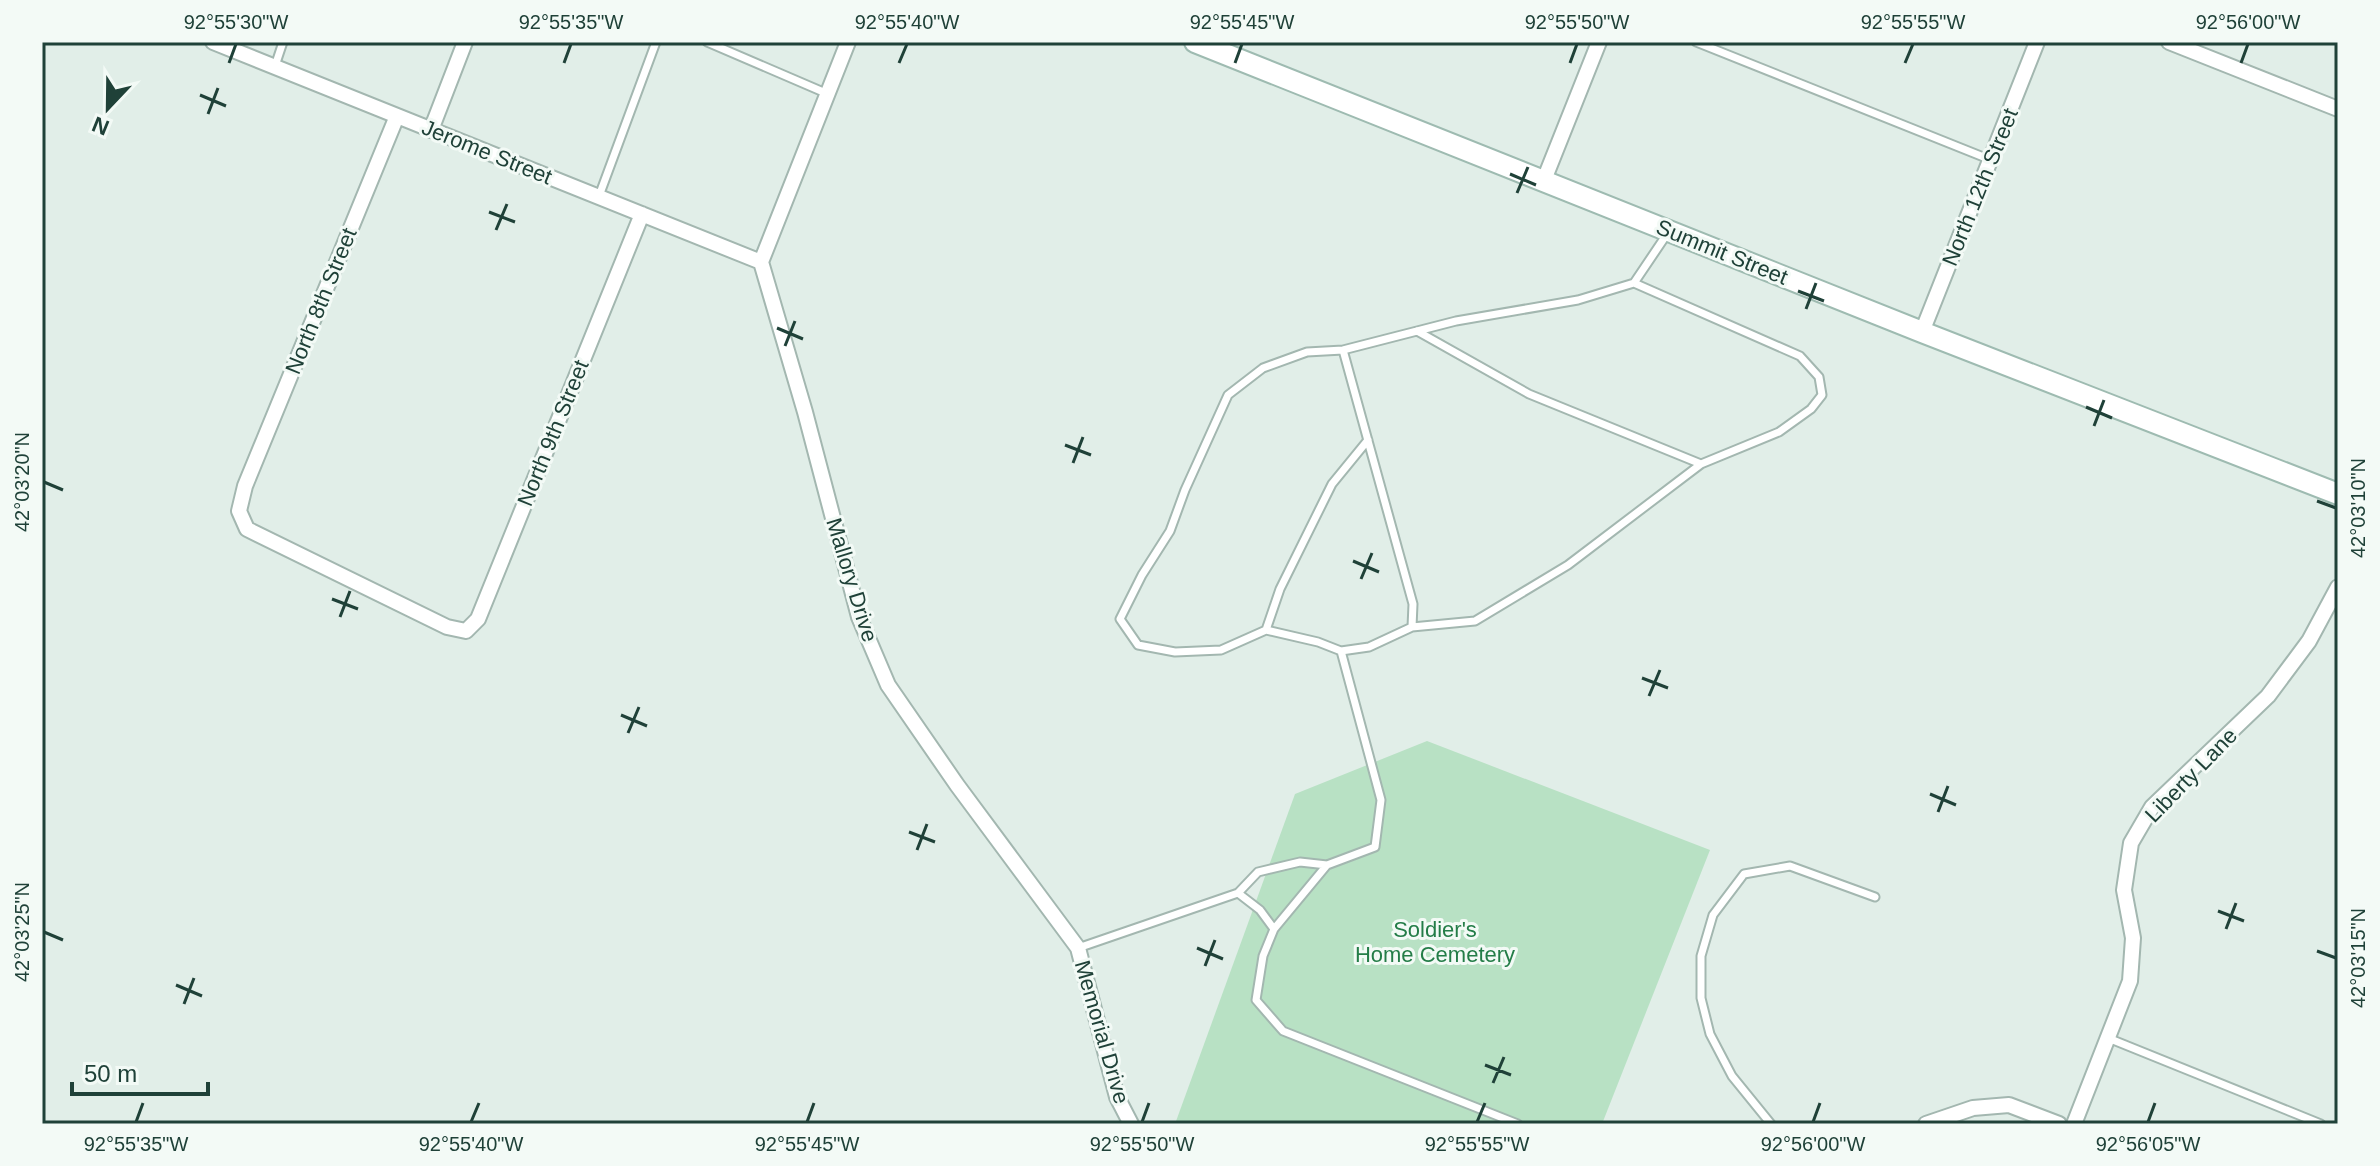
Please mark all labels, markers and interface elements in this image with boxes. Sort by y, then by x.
text: 92°55'30"W [184,11,288,33]
text: 92°55'35"W [519,11,623,33]
text: 92°55'40"W [855,11,959,33]
text: 92°55'45"W [1190,11,1294,33]
text: 92°55'50"W [1525,11,1629,33]
text: 92°55'55"W [1861,11,1965,33]
text: 92°56'00"W [2196,11,2300,33]
north arrow [68,68,148,148]
street label: North 12th Street [1937,105,2023,269]
text: N [89,112,113,141]
street label: Jerome Street [418,115,556,189]
street label: Summit Street [1653,214,1791,290]
street label: North 8th Street [280,224,362,378]
street label: North 9th Street [512,356,594,510]
text: 42°03'20"N [11,432,33,532]
text: 42°03'10"N [2347,458,2369,558]
street label: Mallory Drive [821,515,883,645]
street label: Liberty Lane [2140,723,2242,827]
text: 42°03'25"N [11,882,33,982]
text: 42°03'15"N [2347,908,2369,1008]
park label: Soldier's Home Cemetery [1355,917,1515,967]
street label: Memorial Drive [1070,957,1134,1107]
scale bar [72,1046,208,1096]
text: 50 m [84,1060,137,1087]
text: 92°55'35"W [84,1133,188,1155]
text: 92°55'40"W [419,1133,523,1155]
text: 92°55'45"W [755,1133,859,1155]
text: 92°55'50"W [1090,1133,1194,1155]
text: 92°55'55"W [1425,1133,1529,1155]
text: 92°56'00"W [1761,1133,1865,1155]
text: 92°56'05"W [2096,1133,2200,1155]

